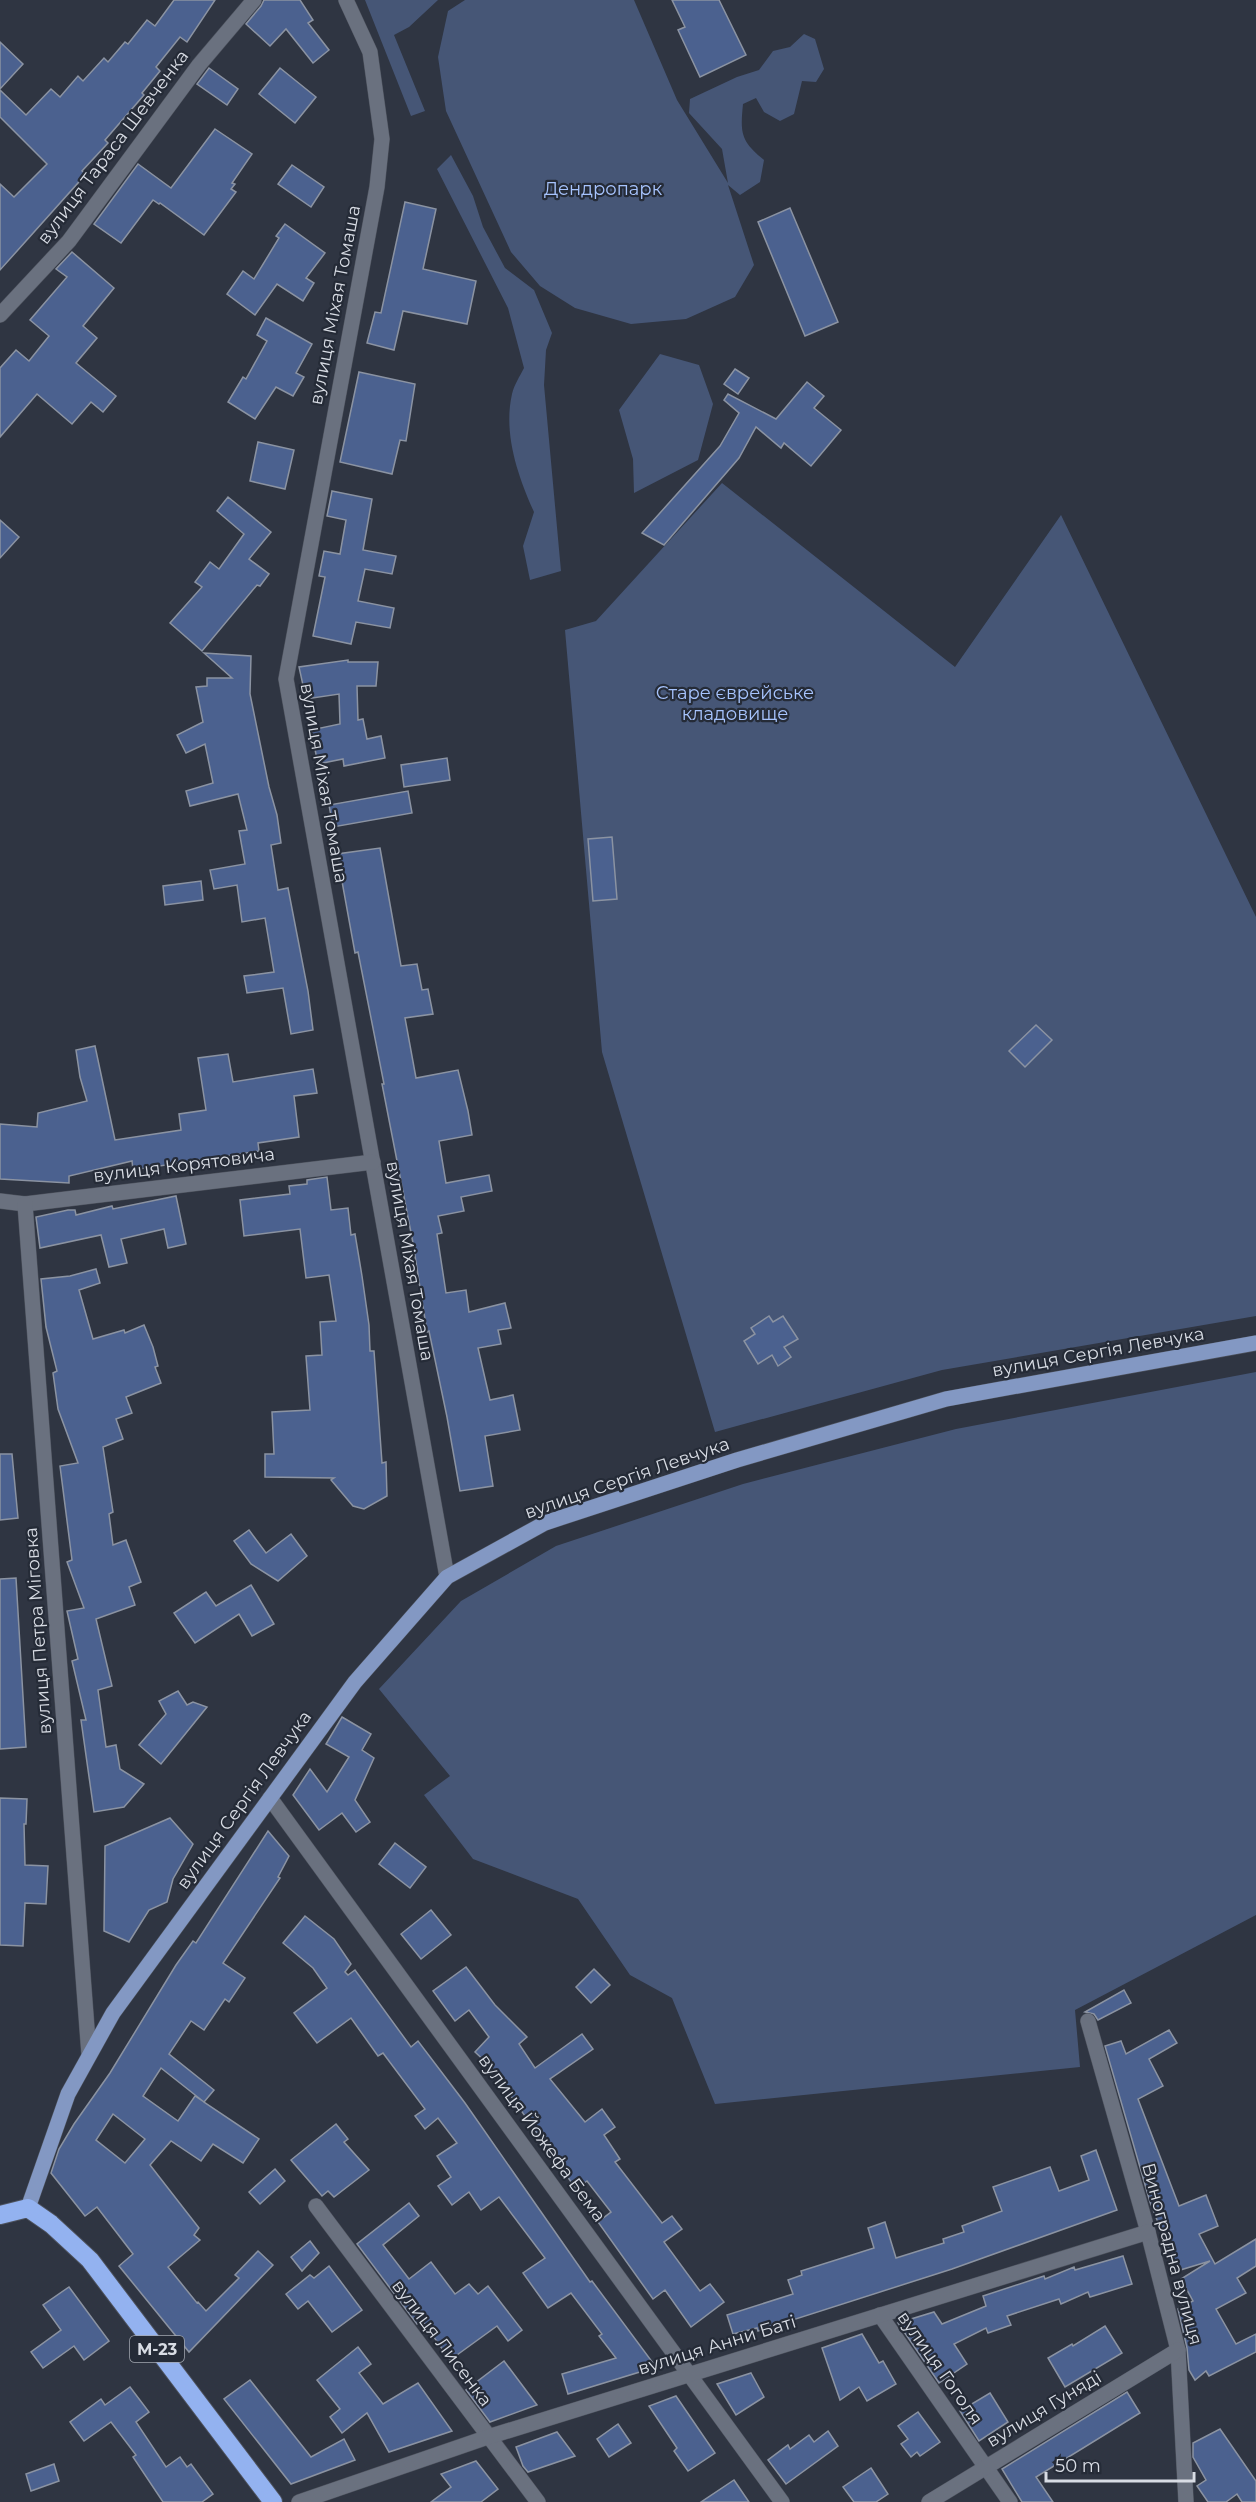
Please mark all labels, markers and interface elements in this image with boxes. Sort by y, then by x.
street label: вулиця Тараса Шевченка [33,46,193,248]
park label: Дендропарк [544,178,663,200]
street label: вулиця Міхая Томаша [305,203,365,407]
street label: вулиця Міхая Томаша [296,681,352,885]
park label: Старе єврейське кладовище [656,682,814,725]
street label: вулиця Корятовича [92,1143,276,1187]
street label: вулиця Міхая Томаша [382,1159,438,1363]
street label: вулиця Сергія Левчука [990,1322,1206,1382]
street label: вулиця Сергія Левчука [522,1433,732,1523]
street label: вулиця Петра Міговка [20,1527,56,1735]
street label: вулиця Сергія Левчука [172,1707,316,1893]
street label: вулиця Йожефа Бема [474,2050,610,2226]
street label: Виноградна вулиця [1137,2161,1207,2347]
street label: вулиця Лисенка [387,2275,497,2411]
street label: вулиця Гоголя [893,2307,987,2429]
street label: вулиця Анни Баті [635,2310,799,2380]
road number: М-23 [130,2336,184,2362]
street label: вулиця Гуняді [983,2366,1105,2452]
scale bar [1046,2445,1194,2483]
text: 50 m [1055,2455,1101,2477]

